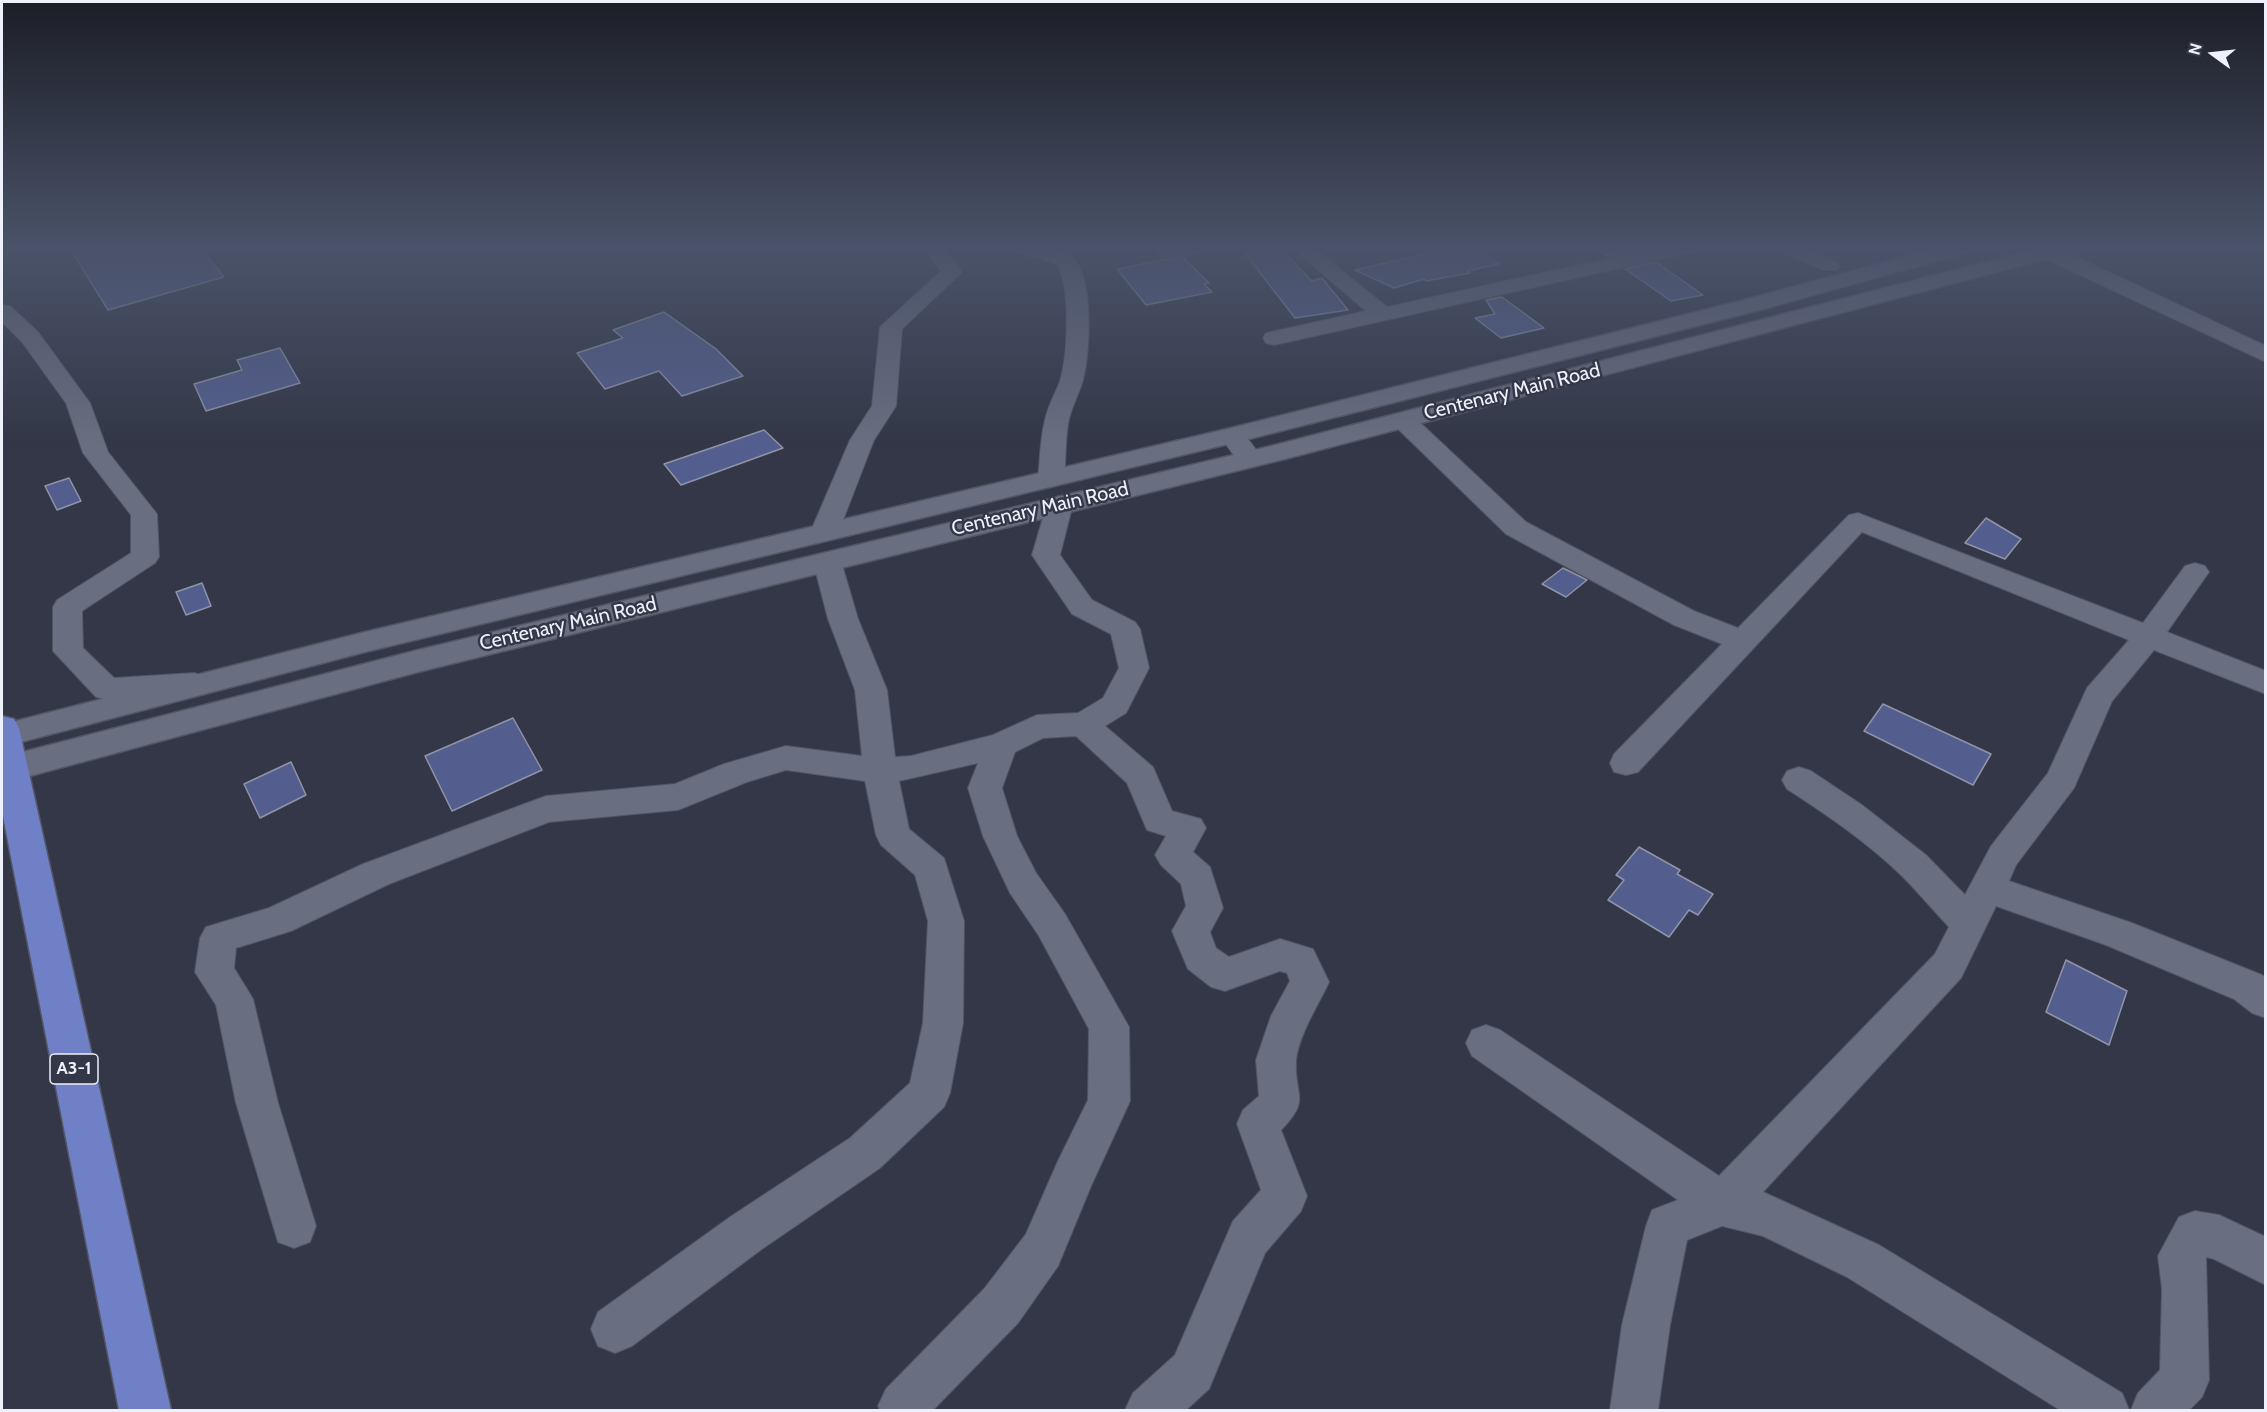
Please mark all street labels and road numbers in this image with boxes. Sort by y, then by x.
street label: Centenary Main Road [1421,358,1603,426]
street label: Centenary Main Road [949,477,1131,541]
street label: Centenary Main Road [477,592,659,656]
road number: A3-1 [50,1054,98,1084]

